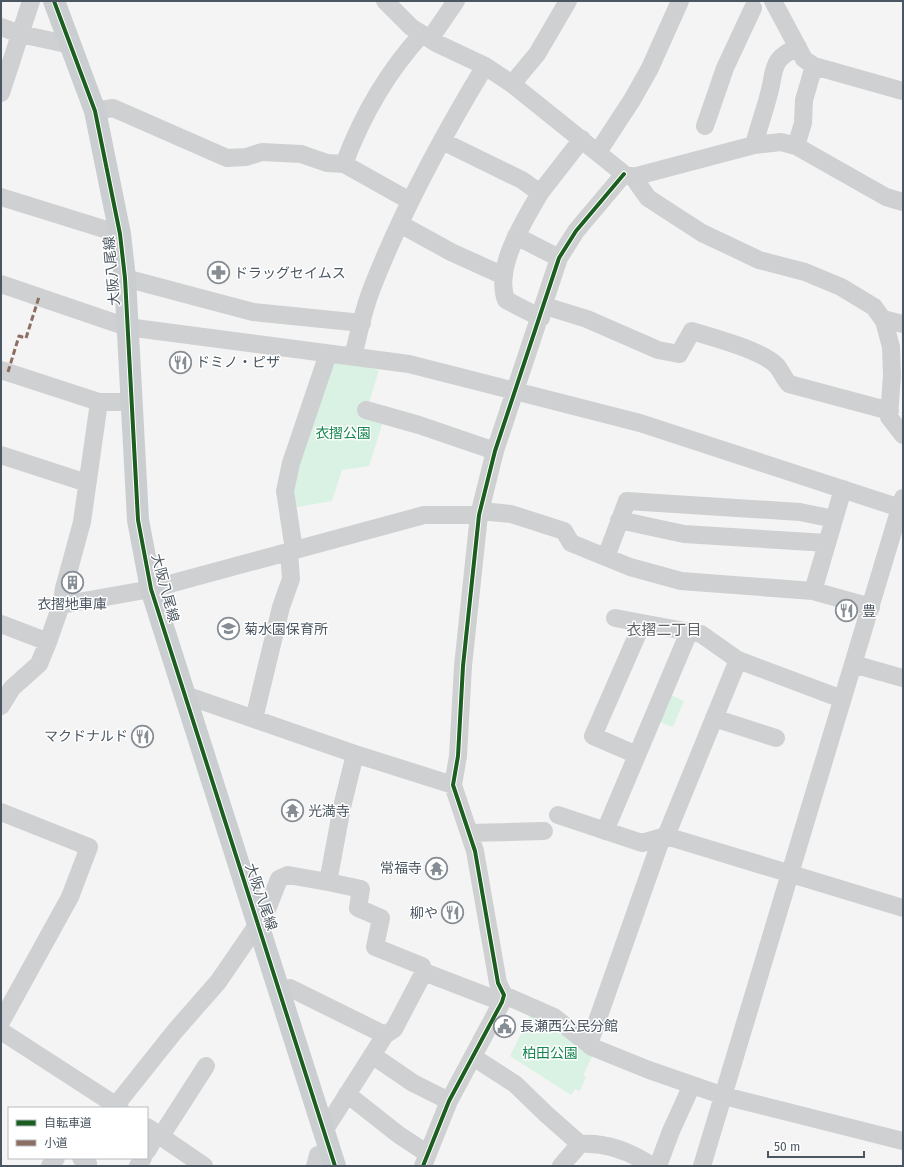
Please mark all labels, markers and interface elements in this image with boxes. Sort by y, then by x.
street label: 大阪八尾線 [100,235,124,307]
pharmacy icon: ドラッグセイムス [206,260,232,286]
place label: ドラッグセイムス [234,265,346,282]
restaurant icon: ドミノ・ピザ [168,349,194,375]
place label: ドミノ・ピザ [196,354,280,371]
park label: 衣摺公園 [315,425,371,442]
street label: 大阪八尾線 [148,552,182,624]
building icon: 衣摺地車庫 [59,569,85,595]
place label: 衣摺地車庫 [37,596,107,613]
restaurant icon: 豊 [834,598,860,624]
place label: 豊 [862,603,876,620]
school or university icon: 菊水園保育所 [216,616,242,642]
place label: 菊水園保育所 [244,621,328,638]
district label: 衣摺二丁目 [626,621,702,639]
restaurant icon: マクドナルド [130,723,156,749]
place label: マクドナルド [44,728,128,745]
temple icon: 光満寺 [279,798,305,824]
place label: 光満寺 [308,803,350,820]
temple icon: 常福寺 [424,855,450,881]
place label: 常福寺 [380,860,422,877]
street label: 大阪八尾線 [242,861,280,933]
restaurant icon: 柳や [440,900,466,926]
place label: 柳や [410,905,438,922]
public building icon: 長瀬西公民分館 [492,1013,518,1039]
place label: 長瀬西公民分館 [520,1018,618,1035]
park label: 柏田公園 [522,1045,578,1062]
legend [8,1107,148,1159]
text: 自転車道 [44,1116,92,1130]
scale bar [768,1133,864,1159]
text: 小道 [44,1136,68,1150]
text: 50 m [774,1140,800,1154]

